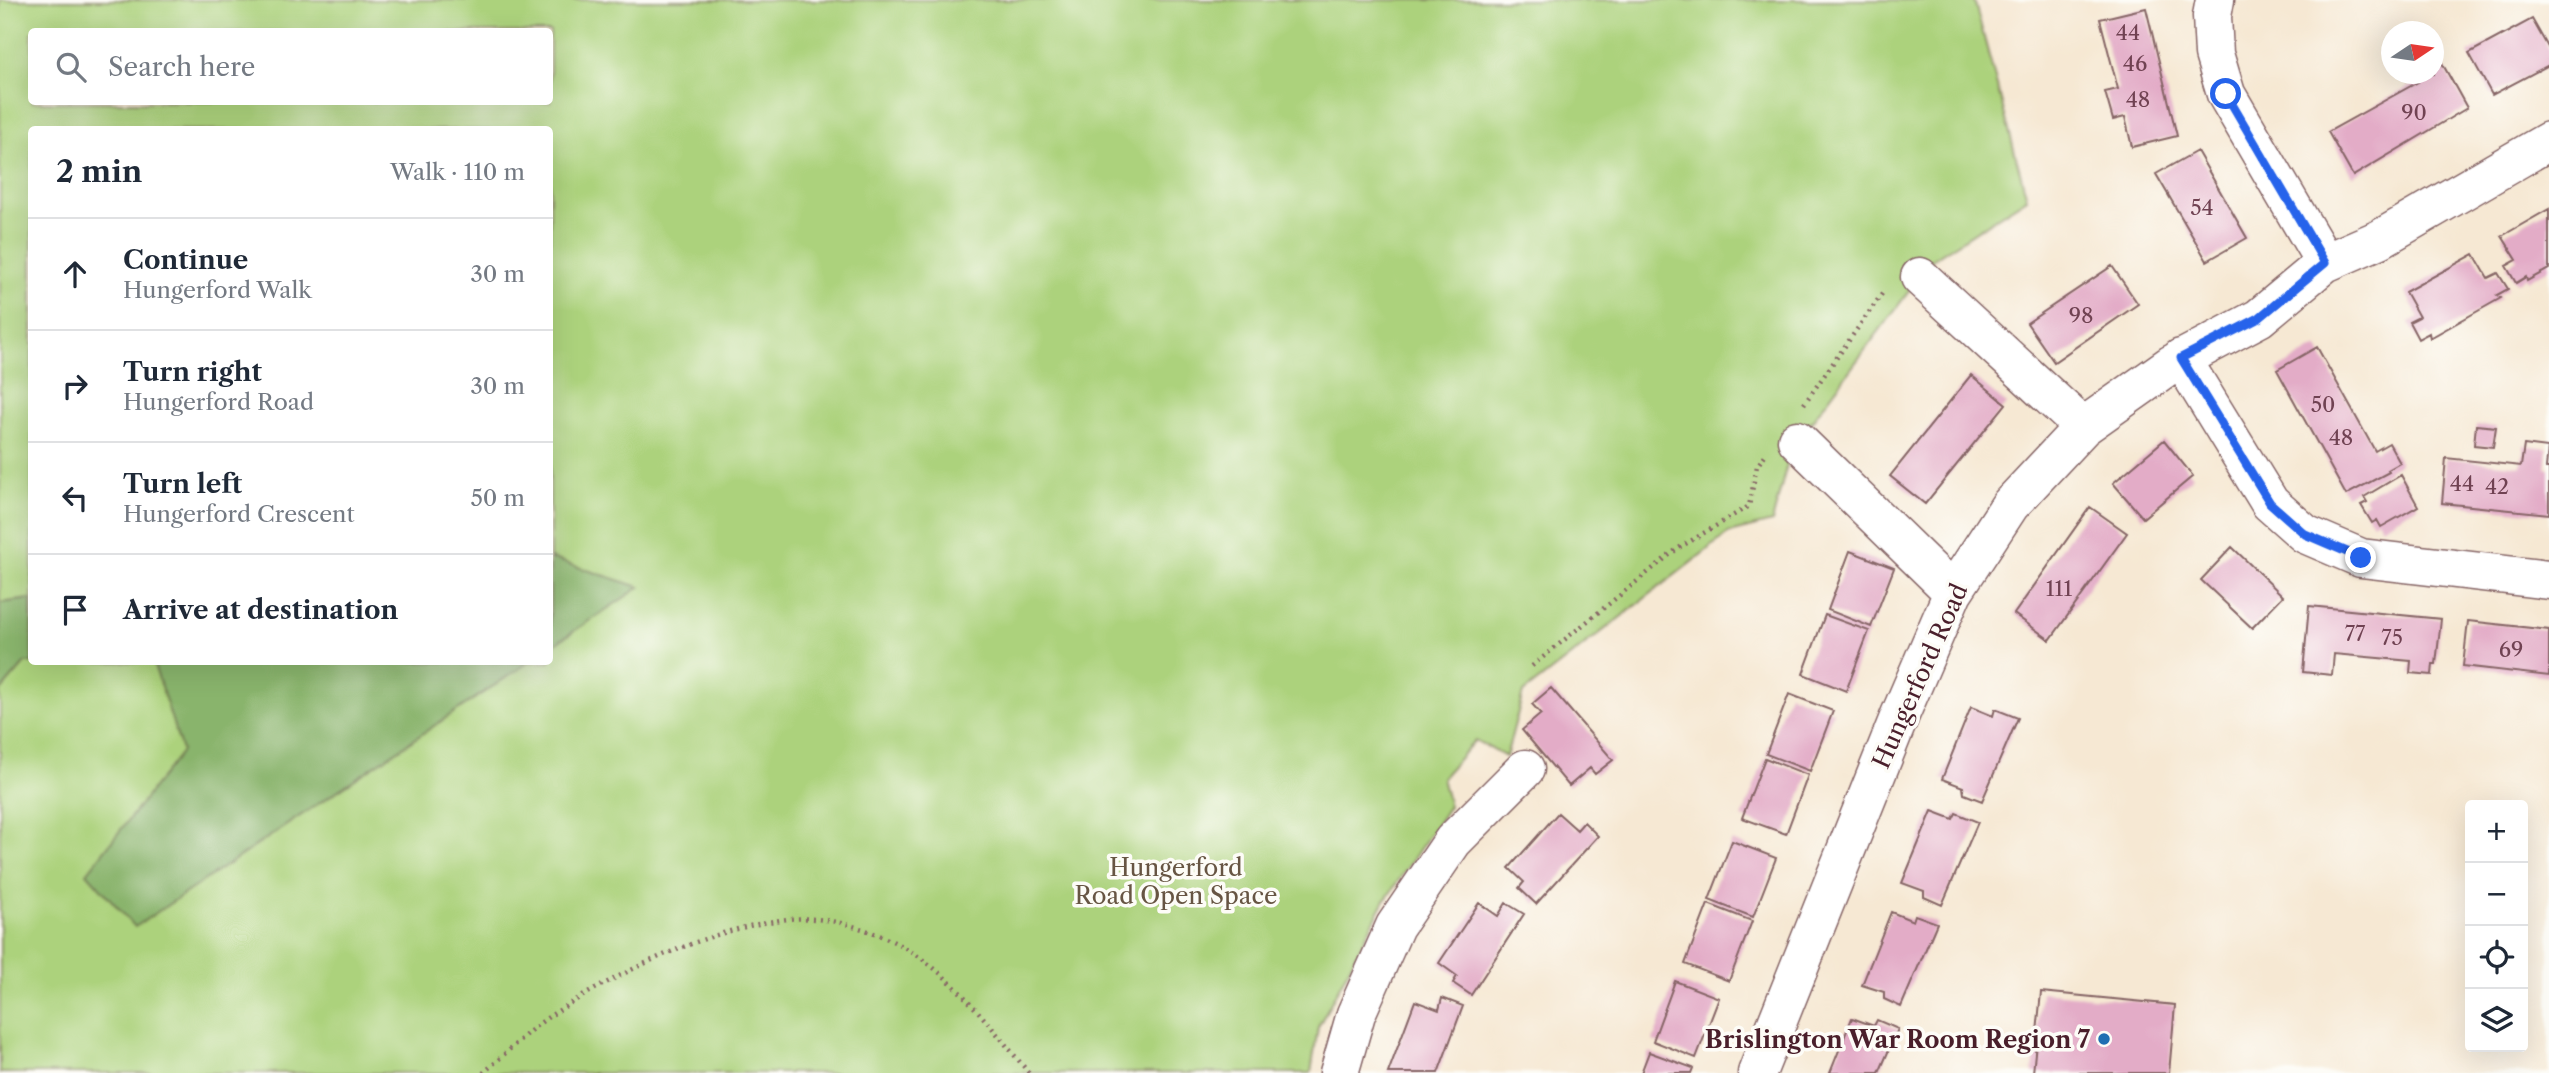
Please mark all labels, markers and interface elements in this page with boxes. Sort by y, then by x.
house number: 44 [2116,20,2140,45]
north arrow [2381,21,2444,84]
search box [28,28,553,105]
icon: search [52,48,90,86]
text: Search here [108,51,255,83]
house number: 46 [2123,51,2147,76]
route start [2210,78,2241,109]
house number: 48 [2126,87,2150,112]
house number: 90 [2401,100,2427,125]
text: 2 min [56,153,142,190]
text: Walk · 110 m [390,158,525,186]
house number: 54 [2190,195,2214,220]
text: Continue [123,244,248,276]
icon: ahead [56,255,94,293]
text: 30 m [470,260,525,288]
text: Hungerford Walk [123,276,312,304]
house number: 98 [2069,303,2093,328]
text: Turn right [123,356,262,388]
icon: right [56,367,94,405]
text: 30 m [470,372,525,400]
text: Hungerford Road [123,388,314,416]
house number: 50 [2311,392,2335,417]
house number: 48 [2329,425,2353,450]
text: Turn left [123,468,242,500]
house number: 44 [2450,471,2474,496]
house number: 42 [2485,474,2509,499]
icon: left [56,479,94,517]
text: 50 m [470,484,525,512]
text: Hungerford Crescent [123,500,355,528]
route end [2345,542,2376,573]
house number: 111 [2046,576,2072,601]
street label: Hungerford Road [1866,579,1974,773]
icon: arrive [56,591,94,629]
text: Arrive at destination [123,594,398,626]
house number: 77 [2345,621,2366,646]
house number: 75 [2381,625,2403,650]
house number: 69 [2499,637,2523,662]
map controls [2465,800,2528,1052]
button: + [2465,800,2528,863]
park label: Hungerford Road Open Space [1074,853,1278,910]
button: − [2465,863,2528,926]
button: locate [2465,926,2528,989]
button: layers [2465,989,2528,1052]
place label: Brislington War Room Region 7 [1705,1025,2090,1054]
marker: Brislington War Room Region 7 [2096,1031,2112,1047]

